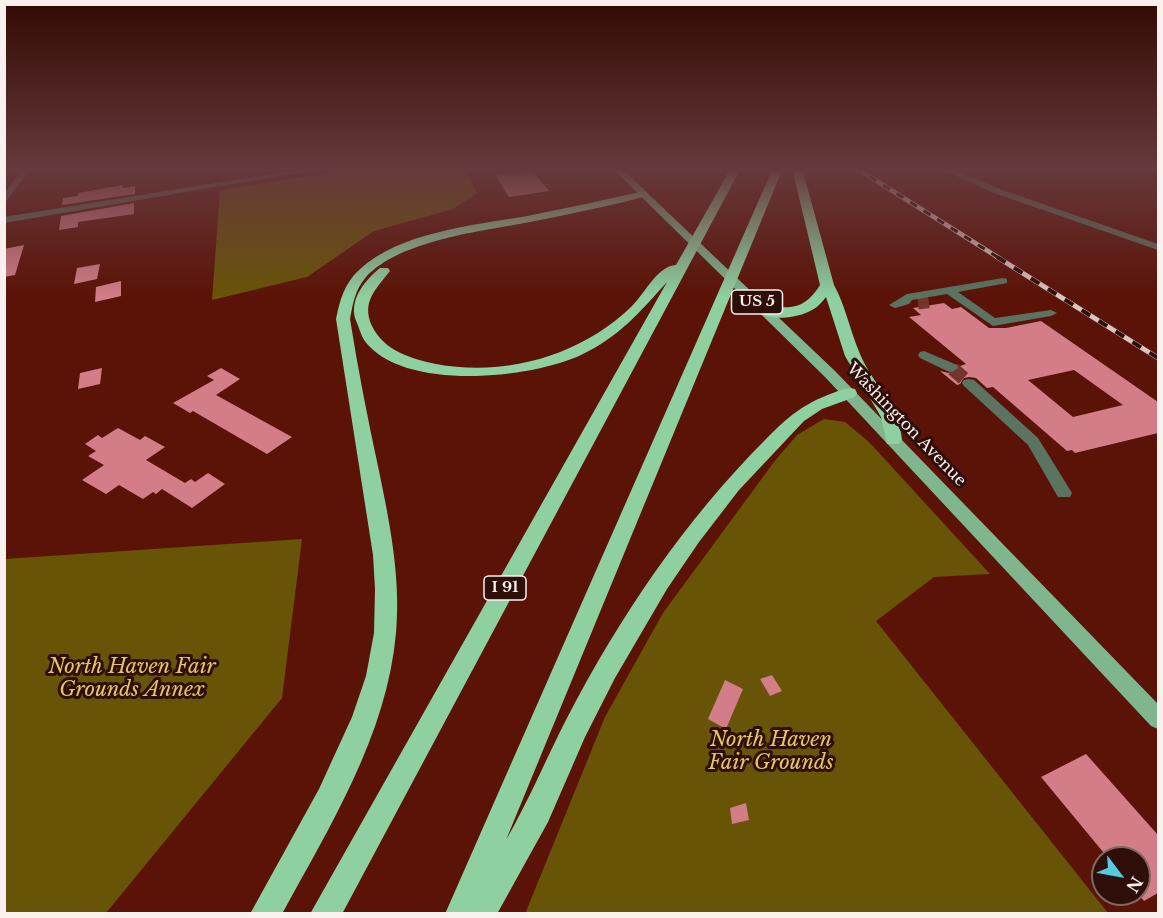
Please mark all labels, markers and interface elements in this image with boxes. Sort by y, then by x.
road number: US 5 [732,290,783,314]
street label: Washington Avenue [842,359,970,491]
road number: I 91 [484,576,526,600]
park label: North Haven Fair Grounds Annex [48,655,216,702]
park label: North Haven Fair Grounds [708,728,834,775]
north arrow [1091,846,1151,906]
text: N [1122,873,1147,896]

